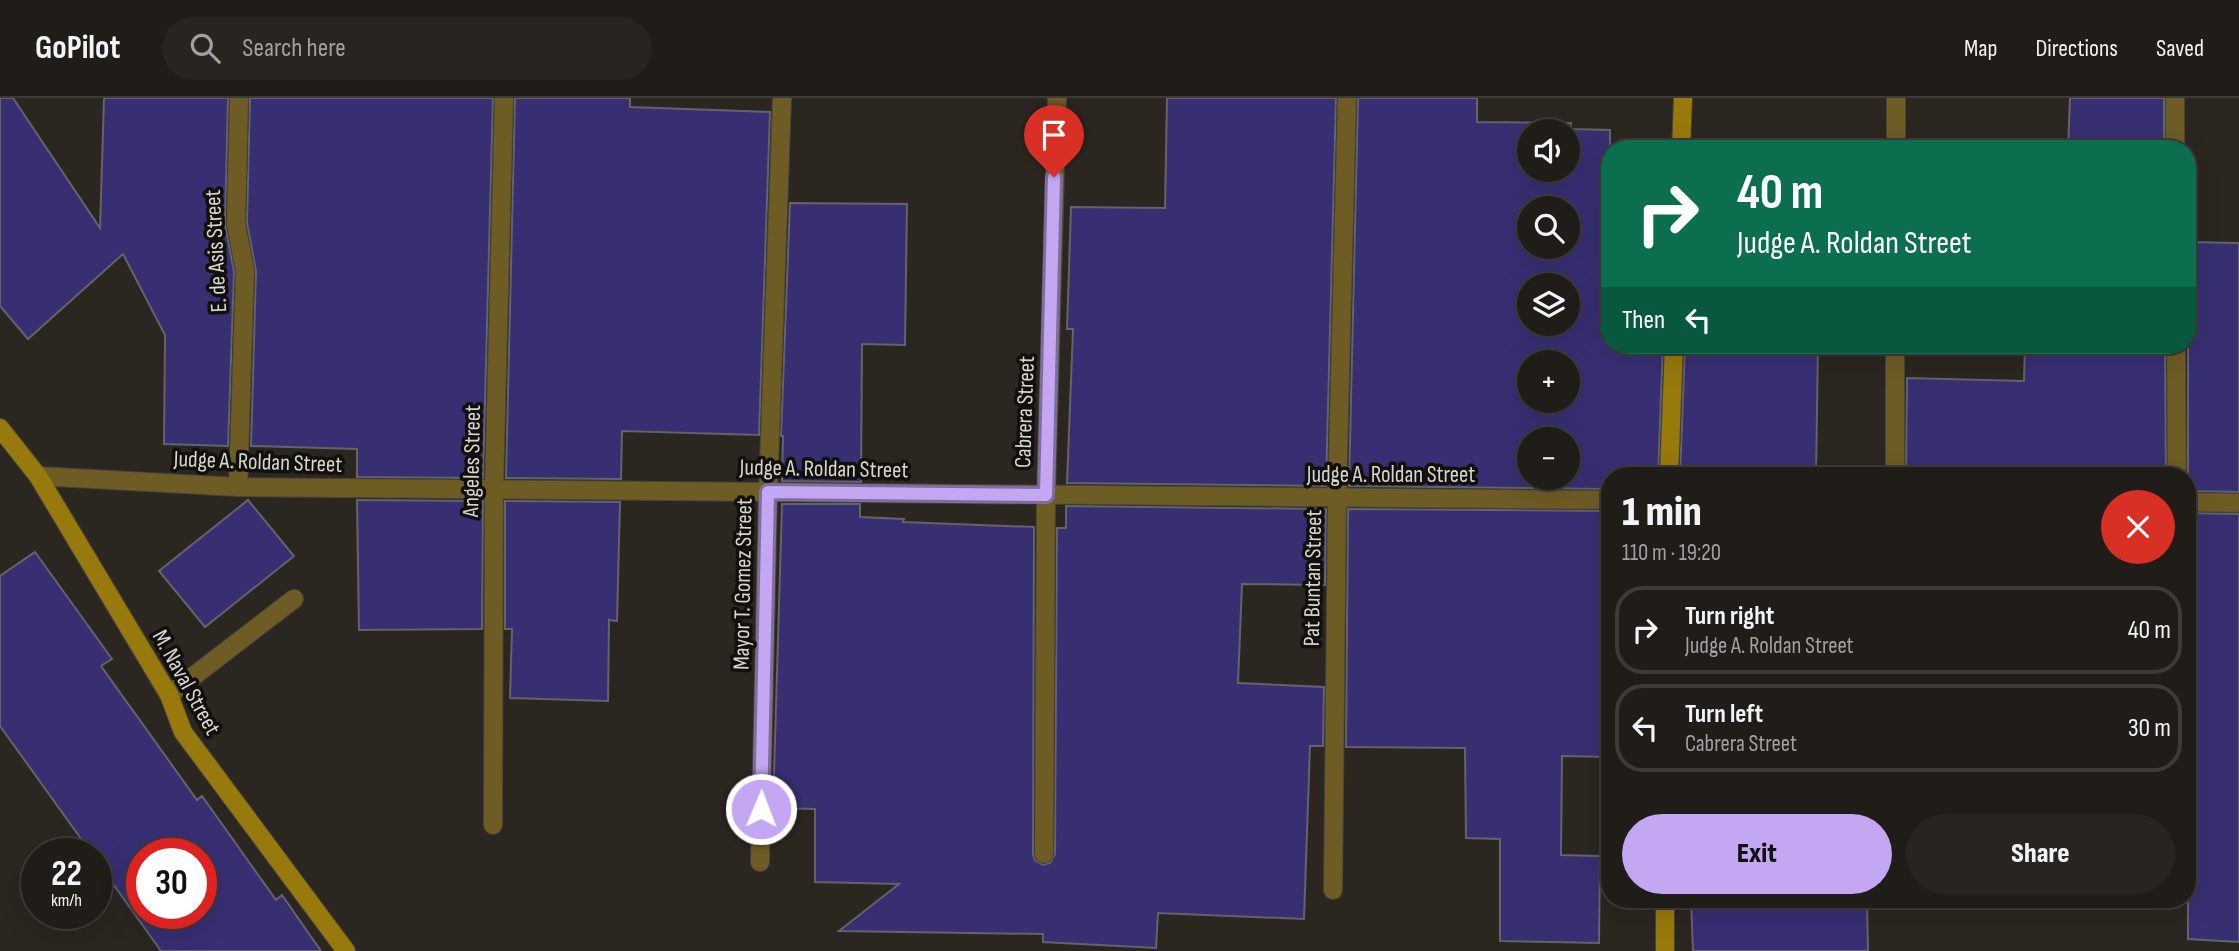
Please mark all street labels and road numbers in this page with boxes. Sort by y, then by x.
street label: E. de Asis Street [199,189,233,313]
street label: Cabrera Street [1009,356,1041,468]
street label: Angeles Street [457,405,487,518]
street label: Judge A. Roldan Street [172,445,343,479]
street label: Judge A. Roldan Street [738,454,909,484]
street label: Judge A. Roldan Street [1306,461,1475,489]
street label: Mayor T. Gomez Street [728,498,758,670]
street label: Pat Buntan Street [1298,509,1328,647]
street label: M. Naval Street [146,625,226,740]

